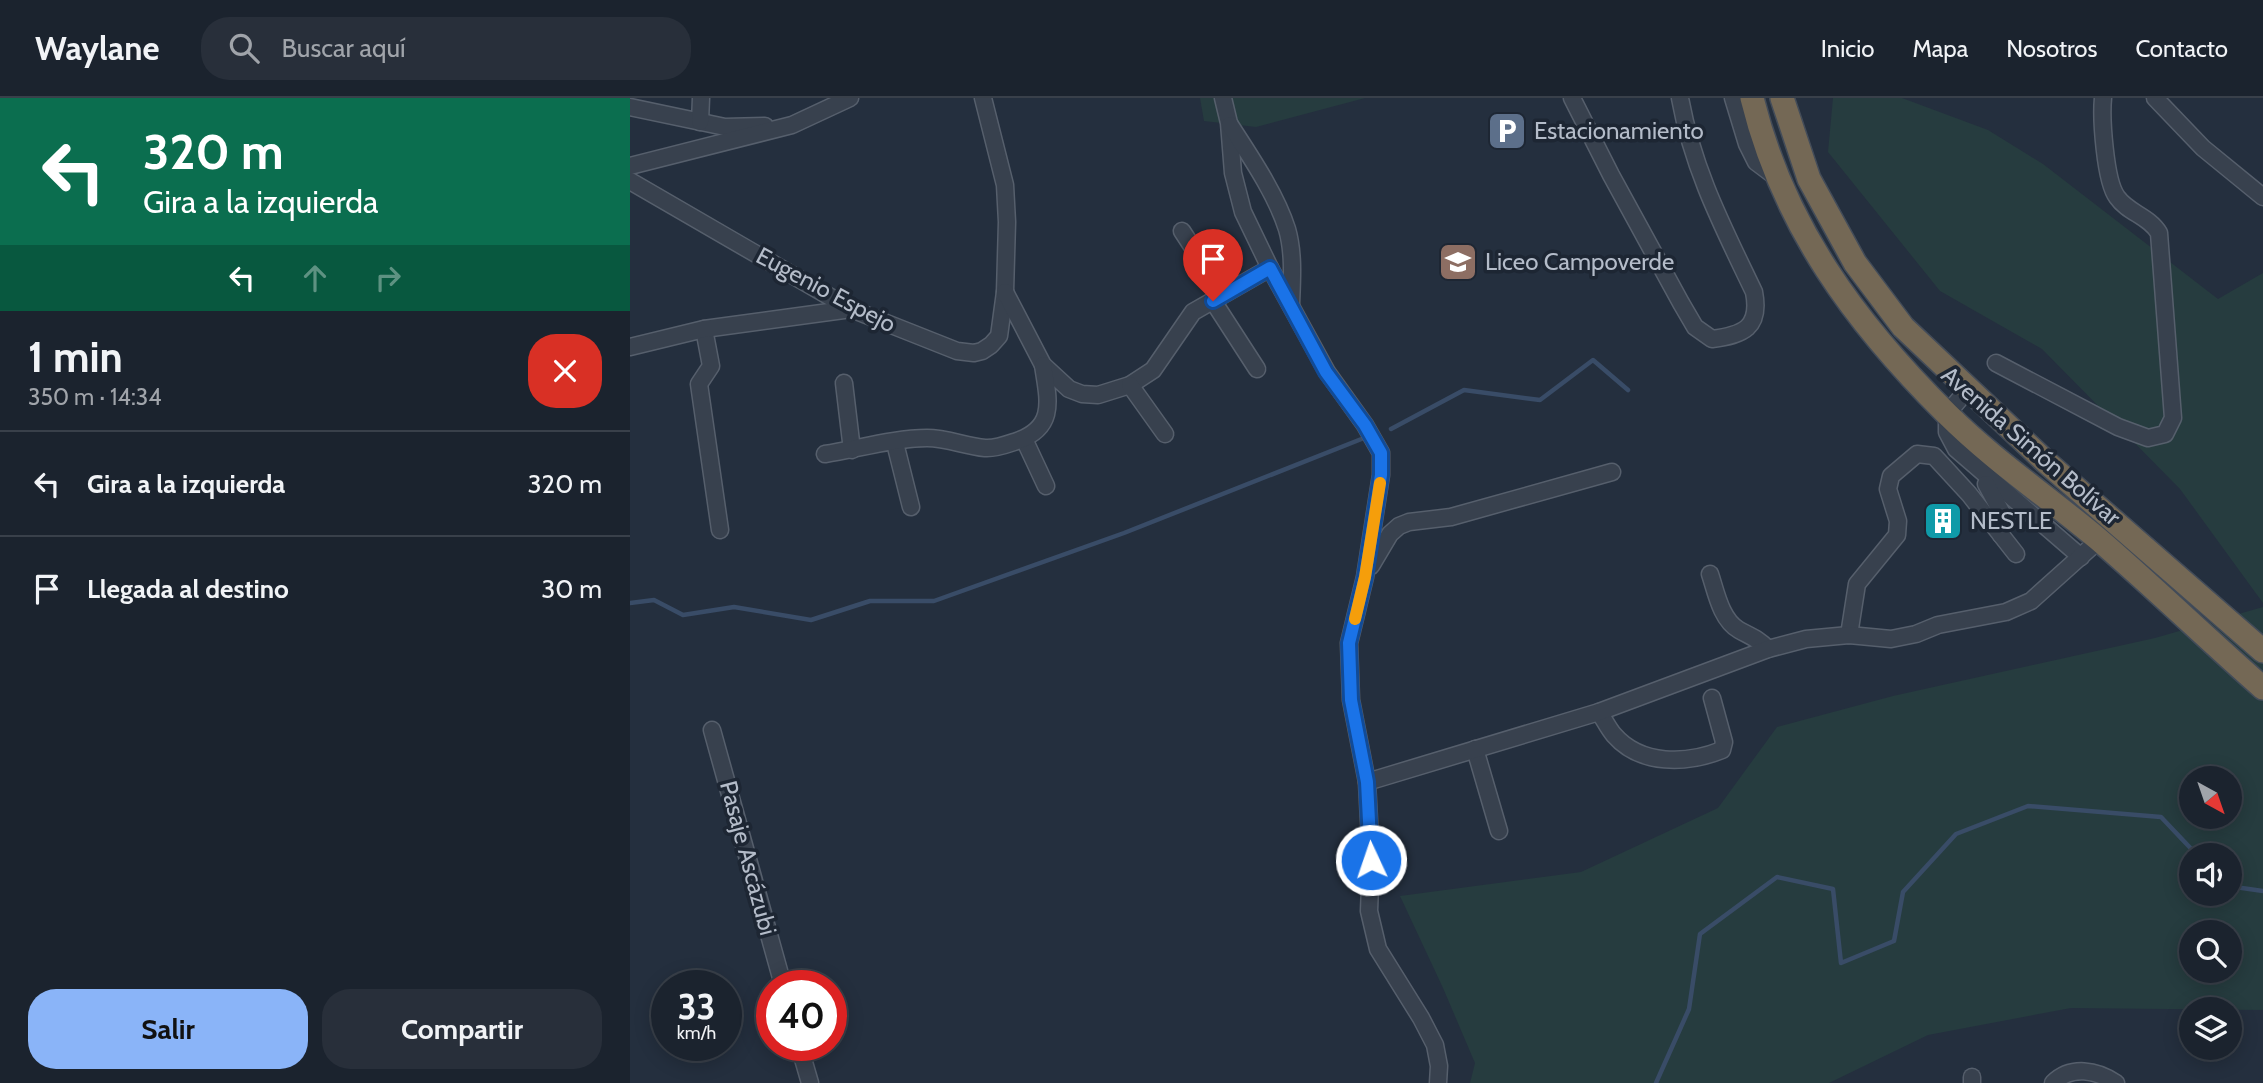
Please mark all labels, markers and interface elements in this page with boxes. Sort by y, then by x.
search box [201,17,691,80]
text: Waylane [35,28,159,68]
icon: search [225,29,263,67]
text: Buscar aquí [281,32,406,64]
text: Inicio [1821,34,1874,63]
text: Mapa [1912,34,1968,63]
text: Nosotros [2006,34,2097,63]
text: Contacto [2135,34,2228,63]
parking icon: Estacionamiento [1486,110,1528,152]
place label: Estacionamiento [1534,116,1704,145]
text: 320 m [143,122,284,181]
icon: left [28,126,119,217]
text: Gira a la izquierda [143,182,378,221]
pin [1183,229,1243,301]
icon: arrive [1194,240,1232,278]
street label: Eugenio Espejo [752,241,901,338]
school or university icon: Liceo Campoverde [1437,241,1479,283]
place label: Liceo Campoverde [1485,247,1674,276]
icon: left [223,259,261,297]
icon: ahead [296,259,334,297]
icon: right [369,259,407,297]
text: 1 min [28,331,123,383]
button: close [528,334,602,408]
street label: Avenida Simón Bolívar [1936,360,2127,532]
text: 350 m · 14:34 [28,383,161,411]
icon: left [28,465,66,503]
text: Gira a la izquierda [87,468,285,500]
text: 320 m [528,468,602,500]
building icon: NESTLE [1922,500,1964,542]
place label: NESTLE [1970,506,2052,535]
icon: arrive [28,570,66,608]
text: Llegada al destino [87,573,289,605]
text: 30 m [541,573,602,605]
north arrow [2179,766,2242,830]
map controls [2179,766,2242,1060]
street label: Pasaje Ascázubi [714,778,783,938]
position arrow [1334,823,1408,897]
button: sound [2179,843,2242,906]
button: search [2179,920,2242,983]
speed limit sign: 40 [756,970,847,1061]
text: 33 [678,985,715,1028]
button: Salir [28,989,308,1069]
button: Compartir [322,989,602,1069]
button: layers [2179,997,2242,1060]
text: km/h [677,1022,716,1044]

